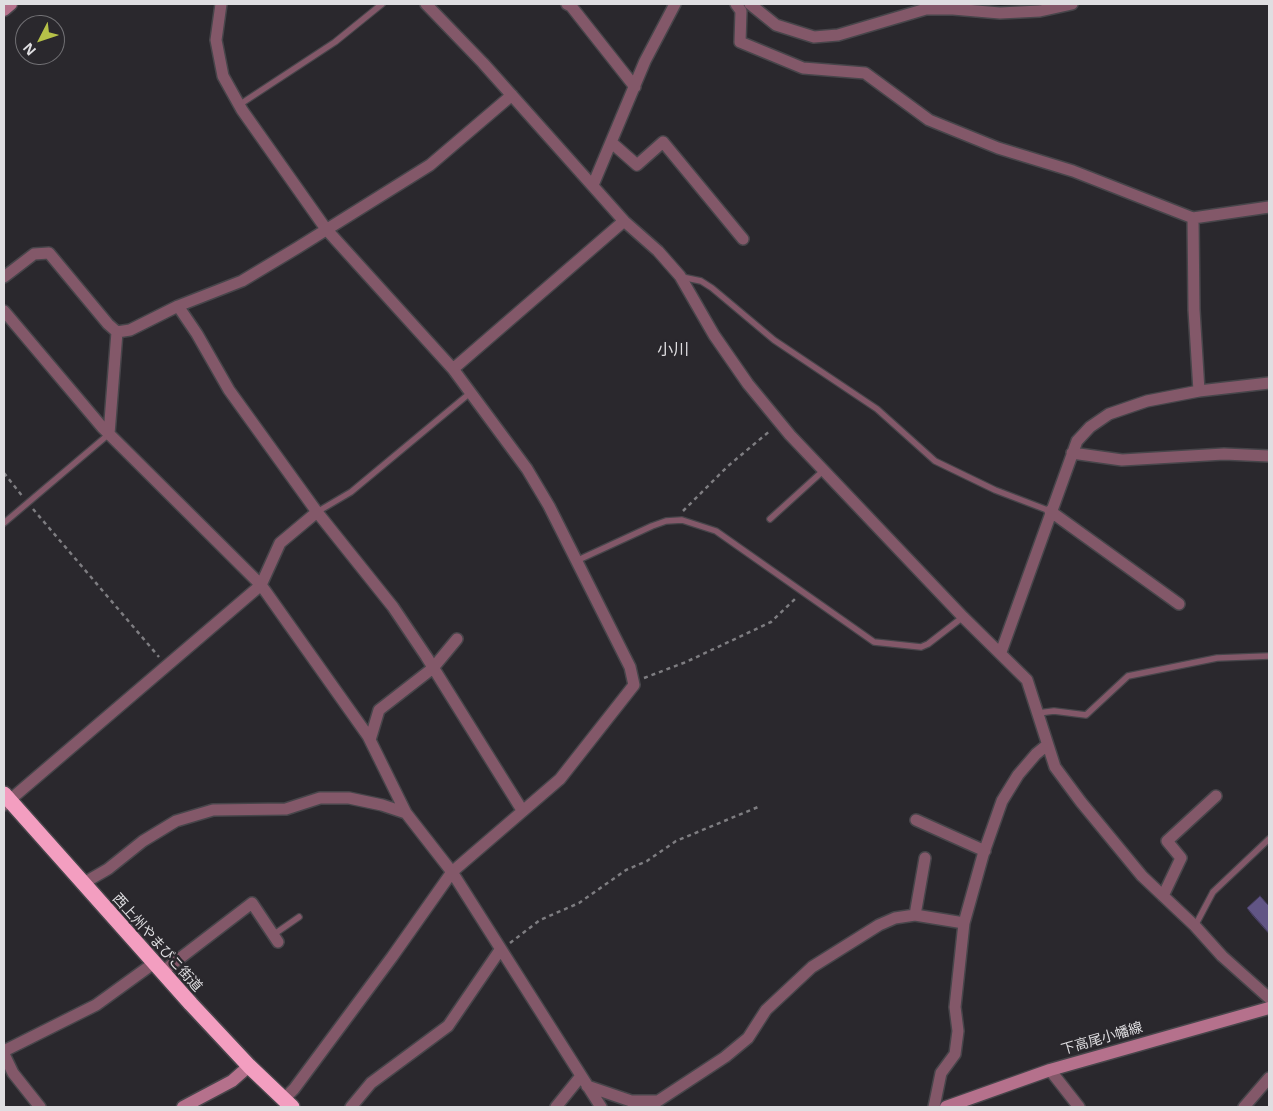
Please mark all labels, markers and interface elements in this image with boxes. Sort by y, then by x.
north arrow [15,15,65,65]
text: N [18,39,40,60]
district label: 小川 [657,340,689,360]
street label: 西上州やまびこ街道 [109,891,205,995]
street label: 下高尾小幡線 [1059,1019,1145,1059]

